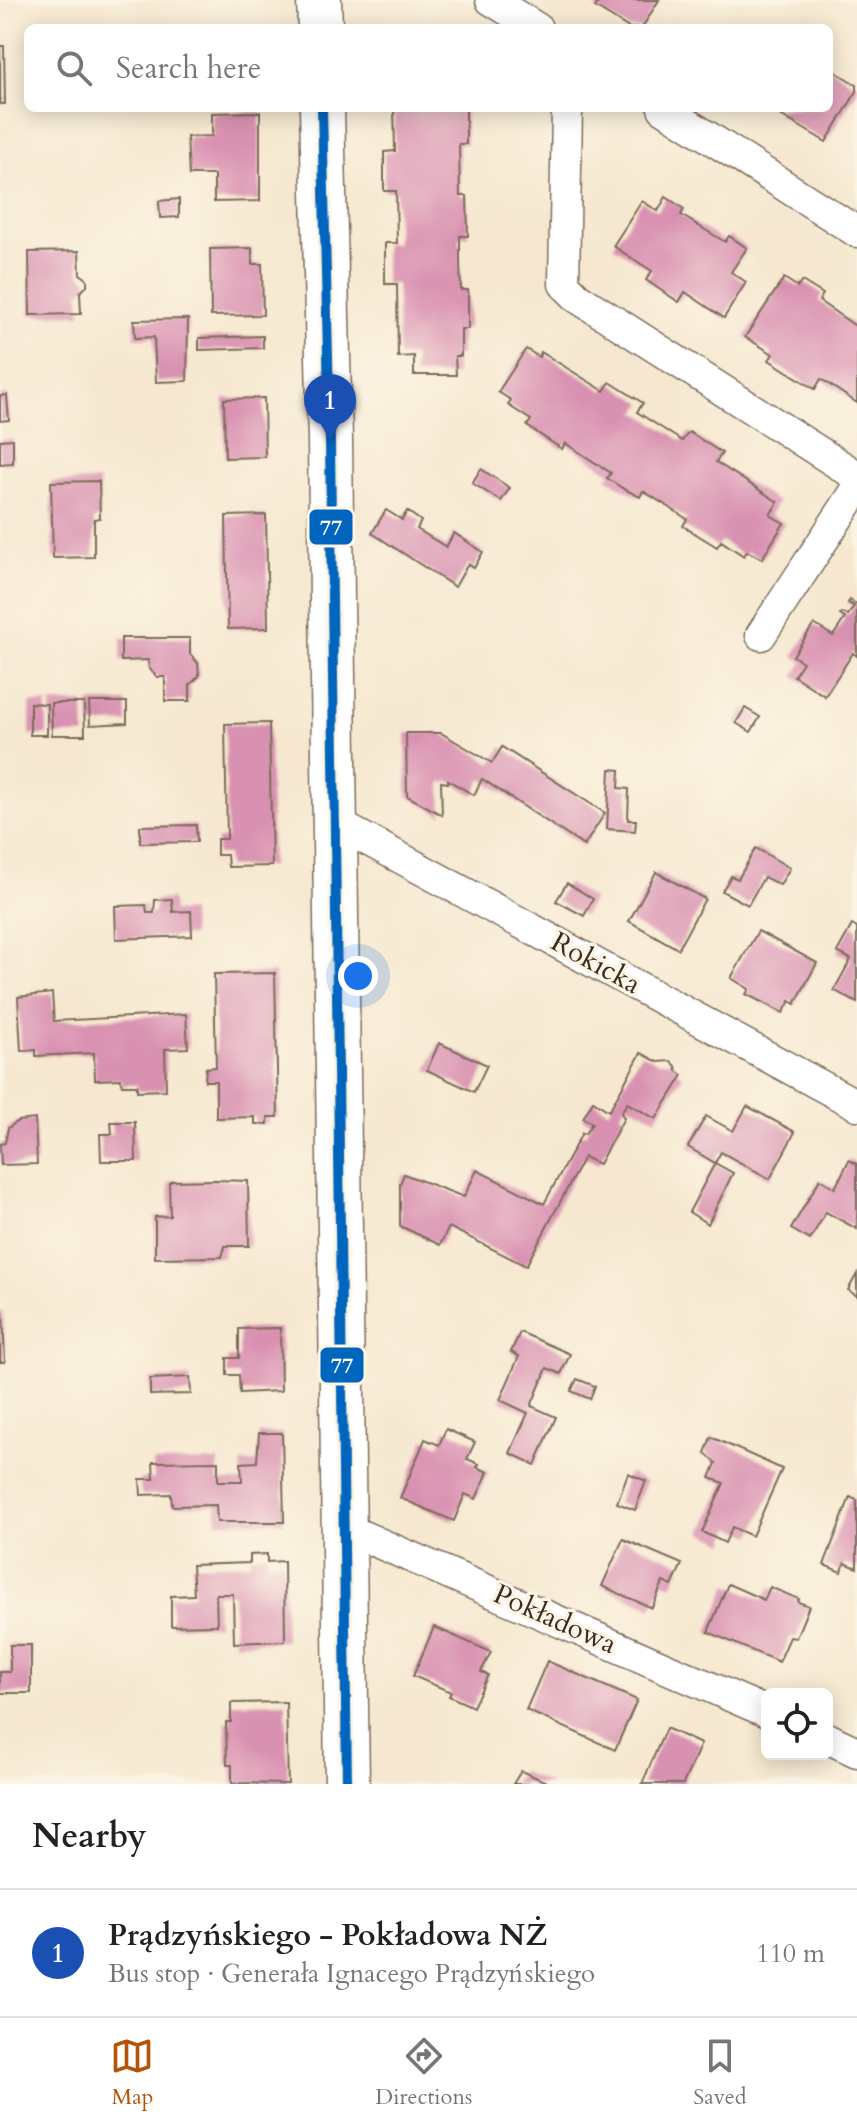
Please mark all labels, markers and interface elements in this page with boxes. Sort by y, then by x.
search box [24,24,833,112]
icon: search [52,46,96,90]
text: Search here [116,48,261,89]
pin: 1 [304,374,356,440]
line badge: 77 [308,508,354,546]
text: 77 [320,513,342,543]
street label: Rokicka [544,923,648,1003]
your location [338,956,378,996]
line badge: 77 [319,1346,365,1384]
text: 77 [331,1351,353,1381]
street label: Pokładowa [487,1575,623,1663]
map controls [761,1688,833,1760]
button: locate [761,1688,833,1760]
text: Nearby [32,1813,147,1859]
text: Prądzyńskiego - Pokładowa NŻ [108,1915,548,1956]
text: 1 [51,1936,65,1971]
text: 110 m [756,1936,825,1971]
text: Bus stop · Generała Ignacego Prądzyńskiego [108,1956,595,1991]
tab: Map [110,2034,154,2112]
tab: Directions [375,2034,472,2112]
tab: Saved [693,2034,747,2112]

